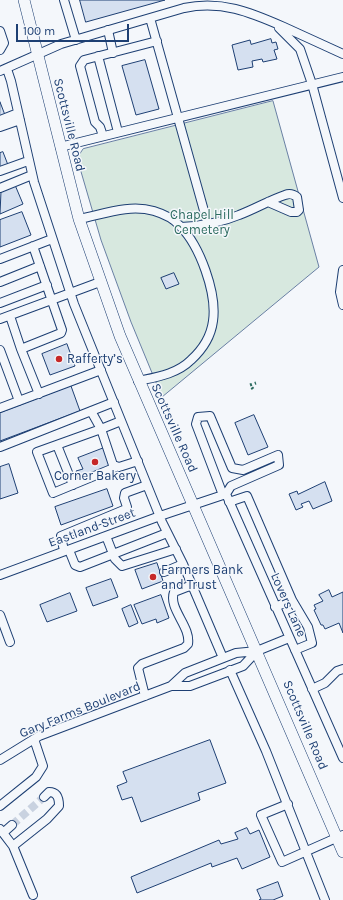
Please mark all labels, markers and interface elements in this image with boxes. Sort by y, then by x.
scale bar [18,16,131,42]
text: 100 m [23,24,55,38]
street label: Scottsville Road [50,77,88,173]
park label: Chapel Hill Cemetery [170,207,234,238]
place label: Rafferty’s [67,351,123,367]
marker: Rafferty’s [54,354,64,364]
street label: Scottsville Road [147,381,201,475]
marker: Corner Bakery [90,457,100,467]
place label: Corner Bakery [54,468,136,484]
street label: Eastland Street [46,505,138,551]
place label: Farmers Bank and Trust [161,562,243,593]
street label: Lovers Lane [267,570,309,640]
marker: Farmers Bank and Trust [148,572,158,582]
street label: Scottsville Road [279,678,331,772]
street label: Gary Farms Boulevard [17,679,143,741]

